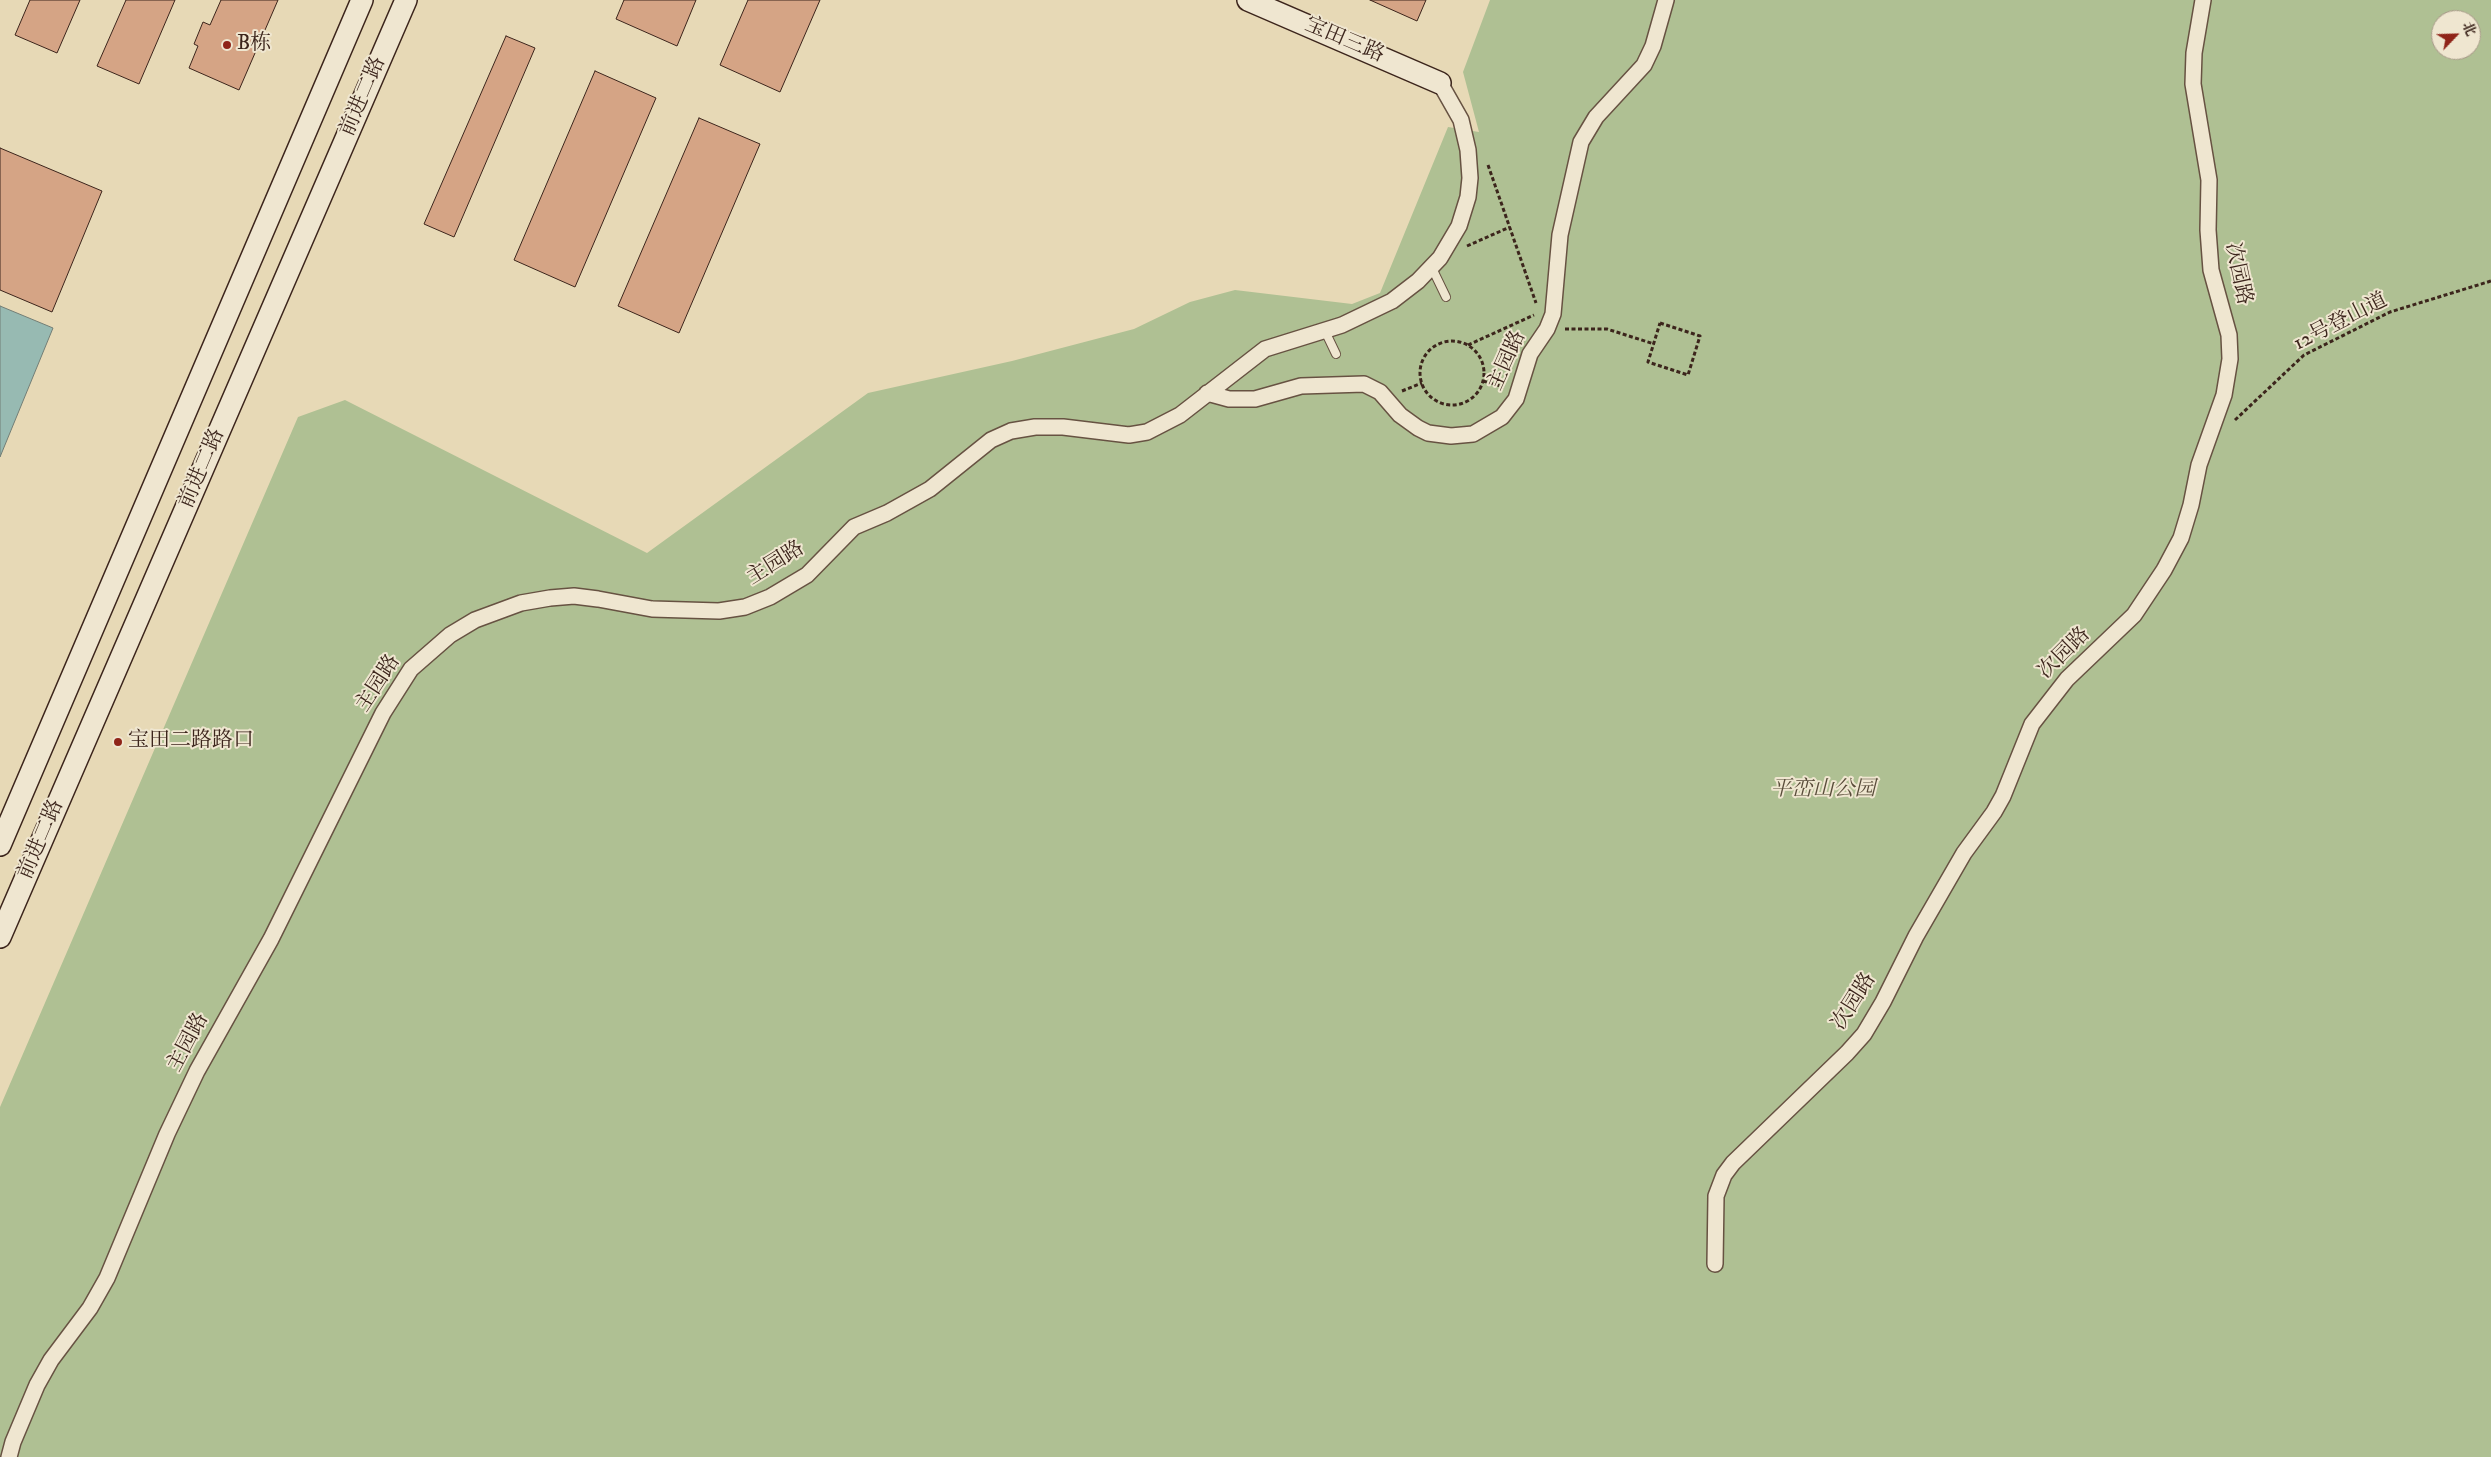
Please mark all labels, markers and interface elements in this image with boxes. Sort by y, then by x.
north arrow [2431,10,2481,60]
street label: 宝田三路 [1300,13,1388,69]
text: 北 [2458,19,2480,39]
place label: B栋 [237,32,271,58]
marker: B栋 [221,39,233,51]
street label: 前进二路 [336,53,392,141]
street label: 次园路 [2218,241,2256,307]
street label: 12号登山道 [2290,289,2392,357]
street label: 主园路 [1484,327,1532,395]
street label: 前进二路 [175,425,231,513]
street label: 主园路 [743,537,809,591]
street label: 次园路 [2034,623,2096,685]
street label: 主园路 [351,651,407,717]
place label: 宝田二路路口 [128,729,254,755]
marker: 宝田二路路口 [112,736,124,748]
park label: 平峦山公园 [1771,778,1875,804]
street label: 前进二路 [14,796,70,884]
street label: 次园路 [1828,969,1882,1035]
street label: 主园路 [163,1009,215,1077]

